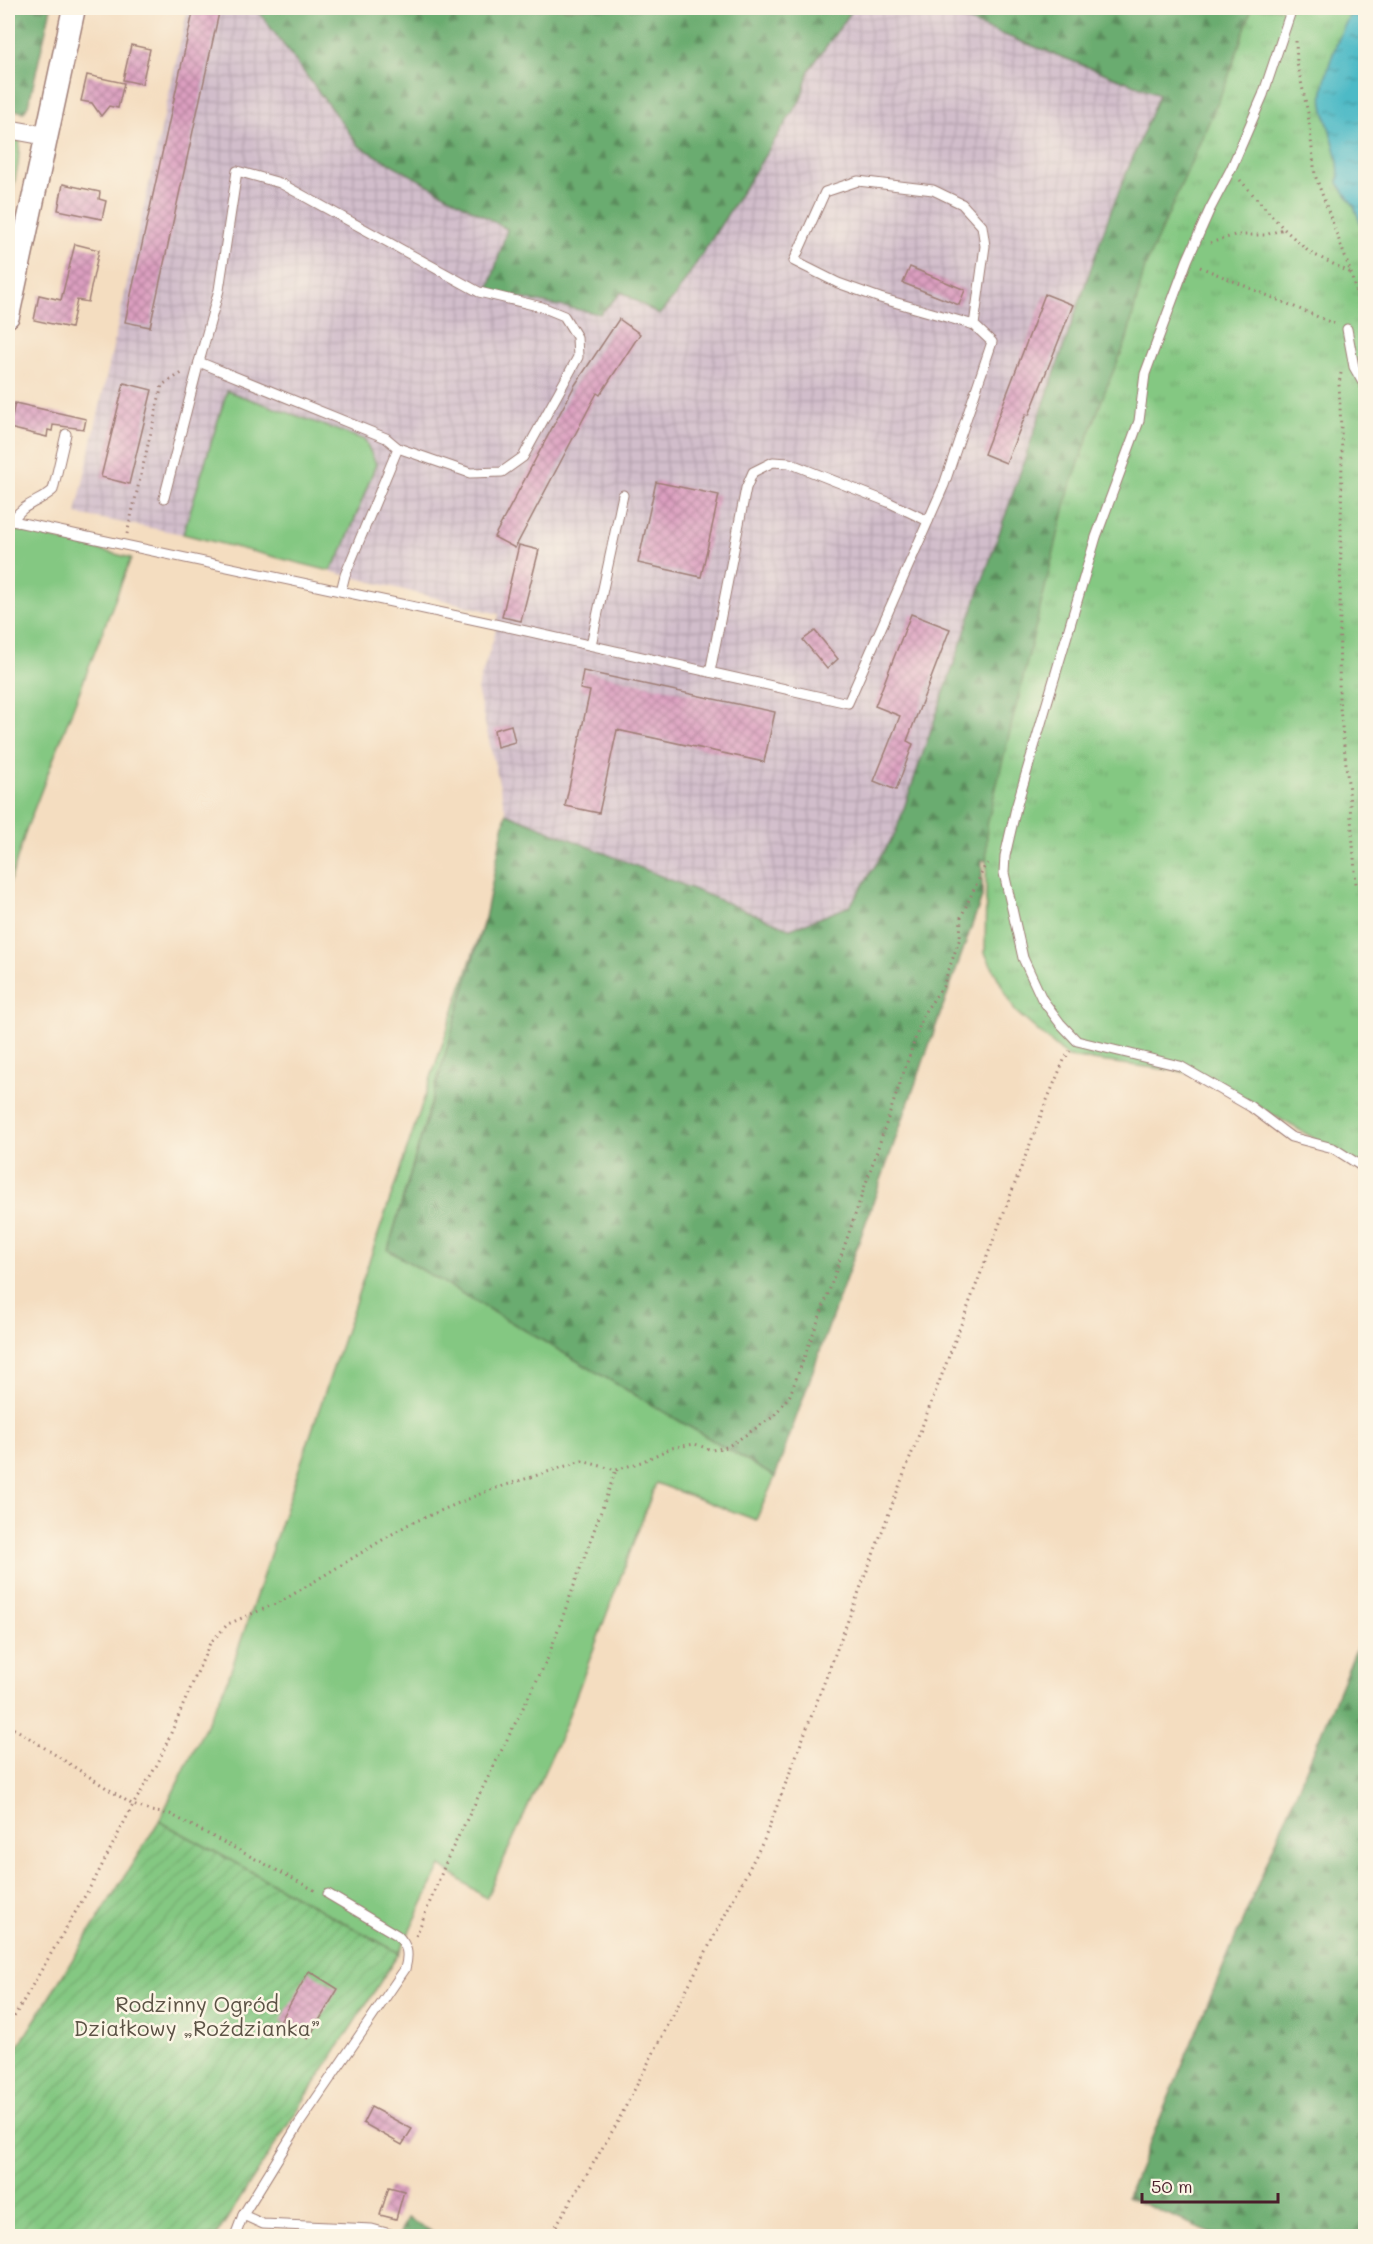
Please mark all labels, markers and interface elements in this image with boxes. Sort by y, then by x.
park label: Rodzinny Ogród Działkowy „Roździanka” [74,1990,320,2041]
scale bar [1142,2166,1278,2204]
text: 50 m [1151,2174,1193,2198]

